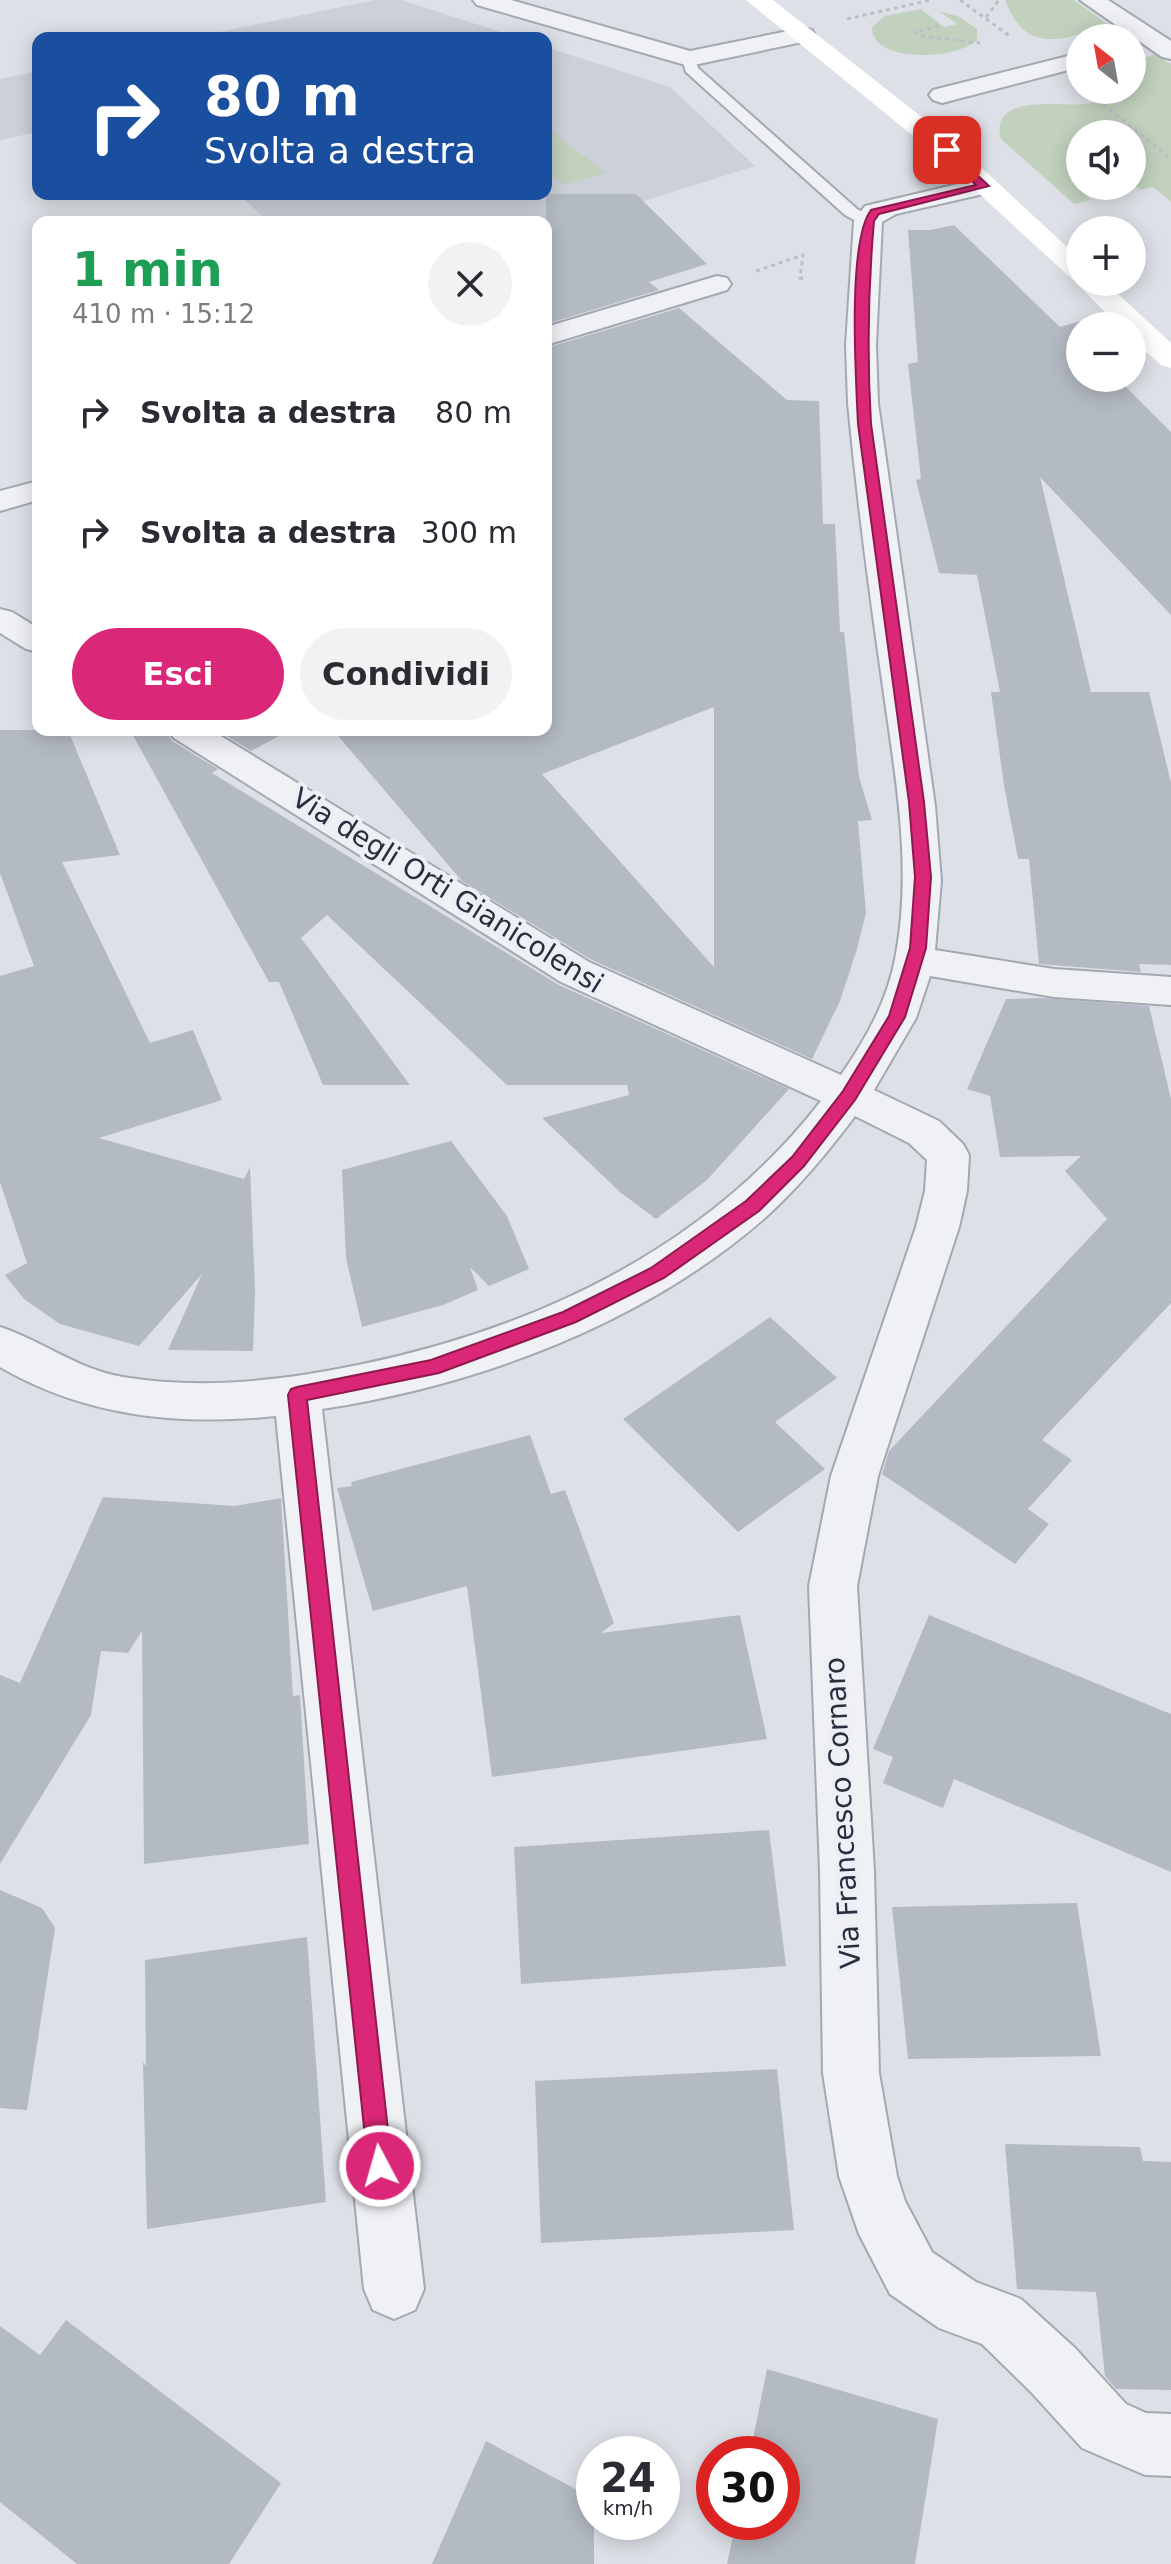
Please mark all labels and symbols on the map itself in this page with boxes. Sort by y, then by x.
north arrow [1066,24,1146,104]
pin [913,116,981,184]
street label: Via degli Orti Gianicolensi [286,781,609,1000]
street label: Via Francesco Cornaro [818,1656,867,1970]
position arrow [338,2124,422,2208]
speed limit sign: 30 [696,2436,800,2540]

